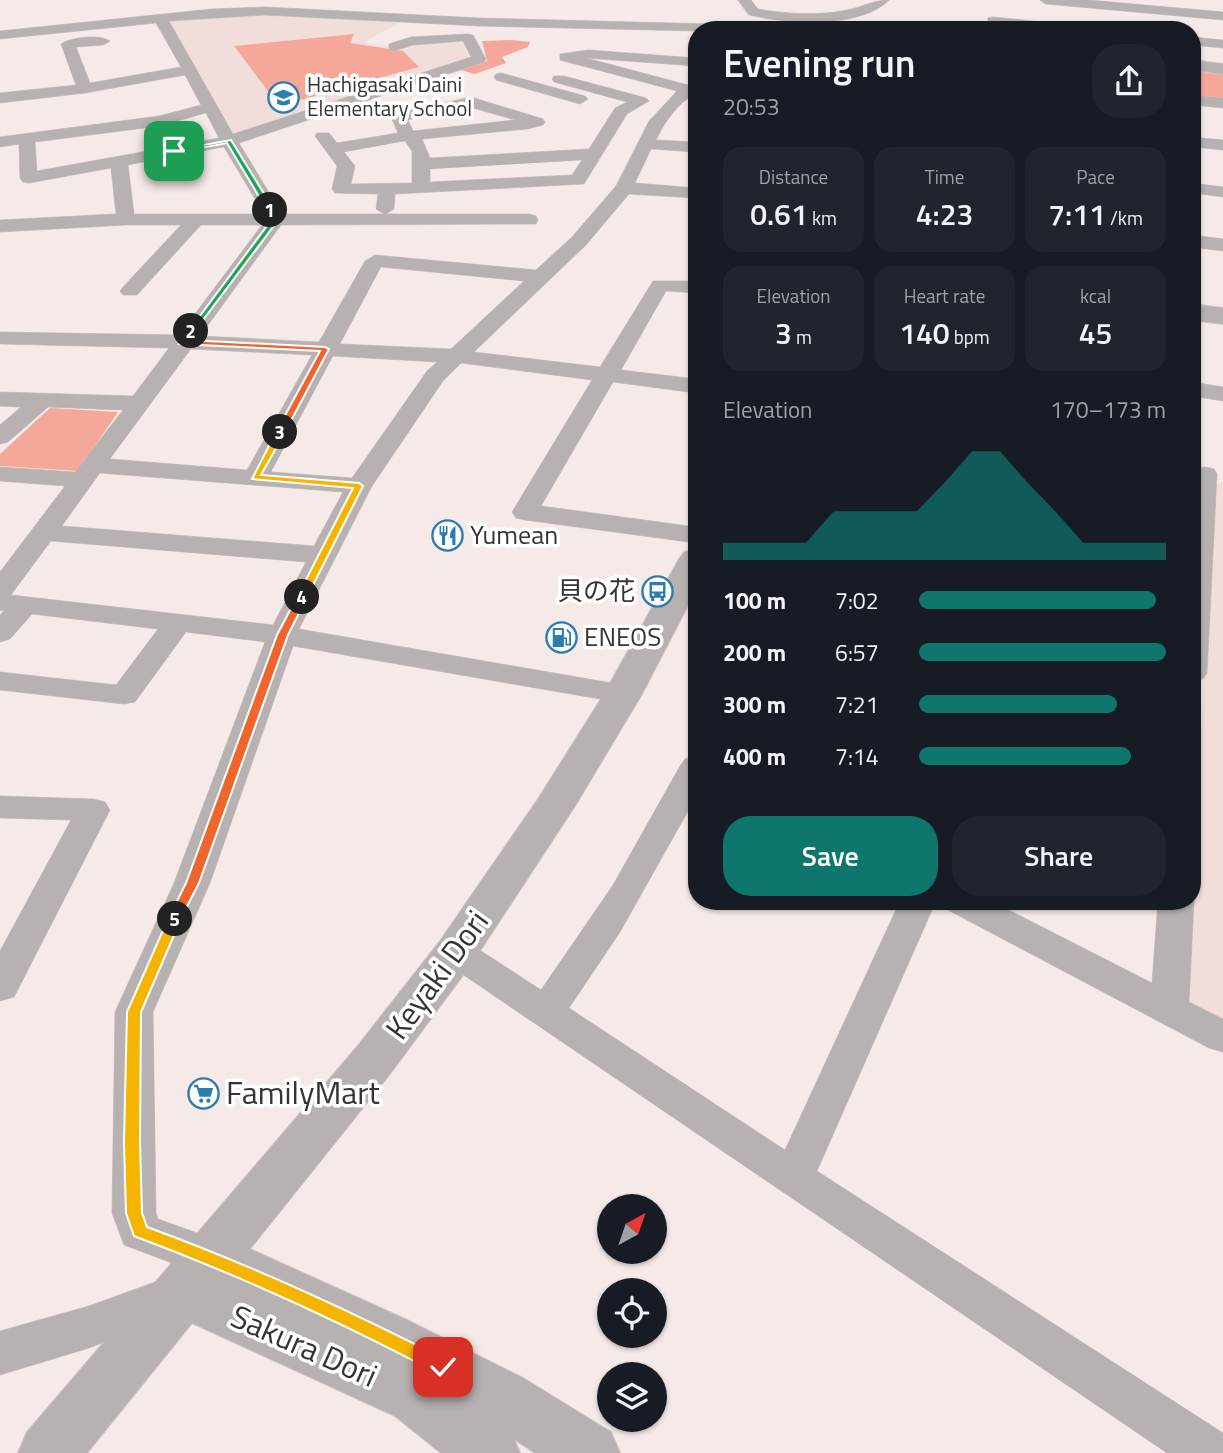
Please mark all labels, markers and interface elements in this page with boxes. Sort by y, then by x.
text: Evening run [723,34,916,92]
button: share [1092,44,1166,118]
place label: Hachigasaki Daini Elementary School [307,68,472,124]
school or university icon: Hachigasaki Daini Elementary School [267,80,301,114]
text: 20:53 [723,89,780,124]
pin [144,121,204,181]
icon: arrive [155,132,193,170]
text: Distance [759,162,828,191]
text: Time [925,162,964,191]
text: Pace [1076,162,1115,191]
text: 0.61 [750,191,808,237]
text: 4:23 [916,191,973,237]
text: 7:11 [1048,191,1106,237]
pin: 1 [252,192,288,228]
text: 1 [264,195,275,224]
text: km [808,203,837,232]
text: /km [1106,203,1143,232]
text: Elevation [757,281,830,310]
text: Heart rate [904,281,985,310]
text: kcal [1080,281,1111,310]
text: 3 [775,310,792,356]
text: 140 [899,310,950,356]
text: 45 [1079,310,1112,356]
pin: 2 [174,314,208,348]
text: 2 [185,316,196,345]
text: m [792,322,812,351]
text: bpm [950,322,990,351]
text: Elevation [723,392,812,427]
text: 170–173 m [1050,392,1166,427]
pin: 3 [262,414,298,450]
text: 3 [274,417,285,446]
place label: Yumean [470,515,558,554]
restaurant icon: Yumean [430,518,464,552]
place label: 貝の花 [557,571,635,610]
bus stop icon: 貝の花 [641,574,675,608]
pin: 4 [284,580,320,614]
text: 4 [296,582,307,611]
text: 100 m [723,583,786,618]
text: 7:02 [835,583,879,618]
place label: ENEOS [584,617,661,656]
fuel station icon: ENEOS [544,620,578,654]
text: 200 m [723,635,786,670]
text: 6:57 [835,635,879,670]
text: 300 m [723,687,786,722]
text: 7:21 [835,687,879,722]
text: 400 m [723,739,786,774]
text: 7:14 [835,739,879,774]
button: Save [723,816,938,896]
button: Share [952,816,1166,896]
street label: Keyaki Dori [373,900,500,1049]
pin: 5 [158,902,192,936]
text: 5 [169,904,180,933]
place label: FamilyMart [226,1068,380,1116]
supermarket icon: FamilyMart [186,1076,220,1110]
north arrow [597,1194,667,1264]
map controls [597,1194,667,1432]
button: locate [597,1278,667,1348]
street label: Sakura Dori [224,1292,385,1399]
pin [413,1337,473,1397]
icon: check [424,1348,462,1386]
button: layers [597,1362,667,1432]

